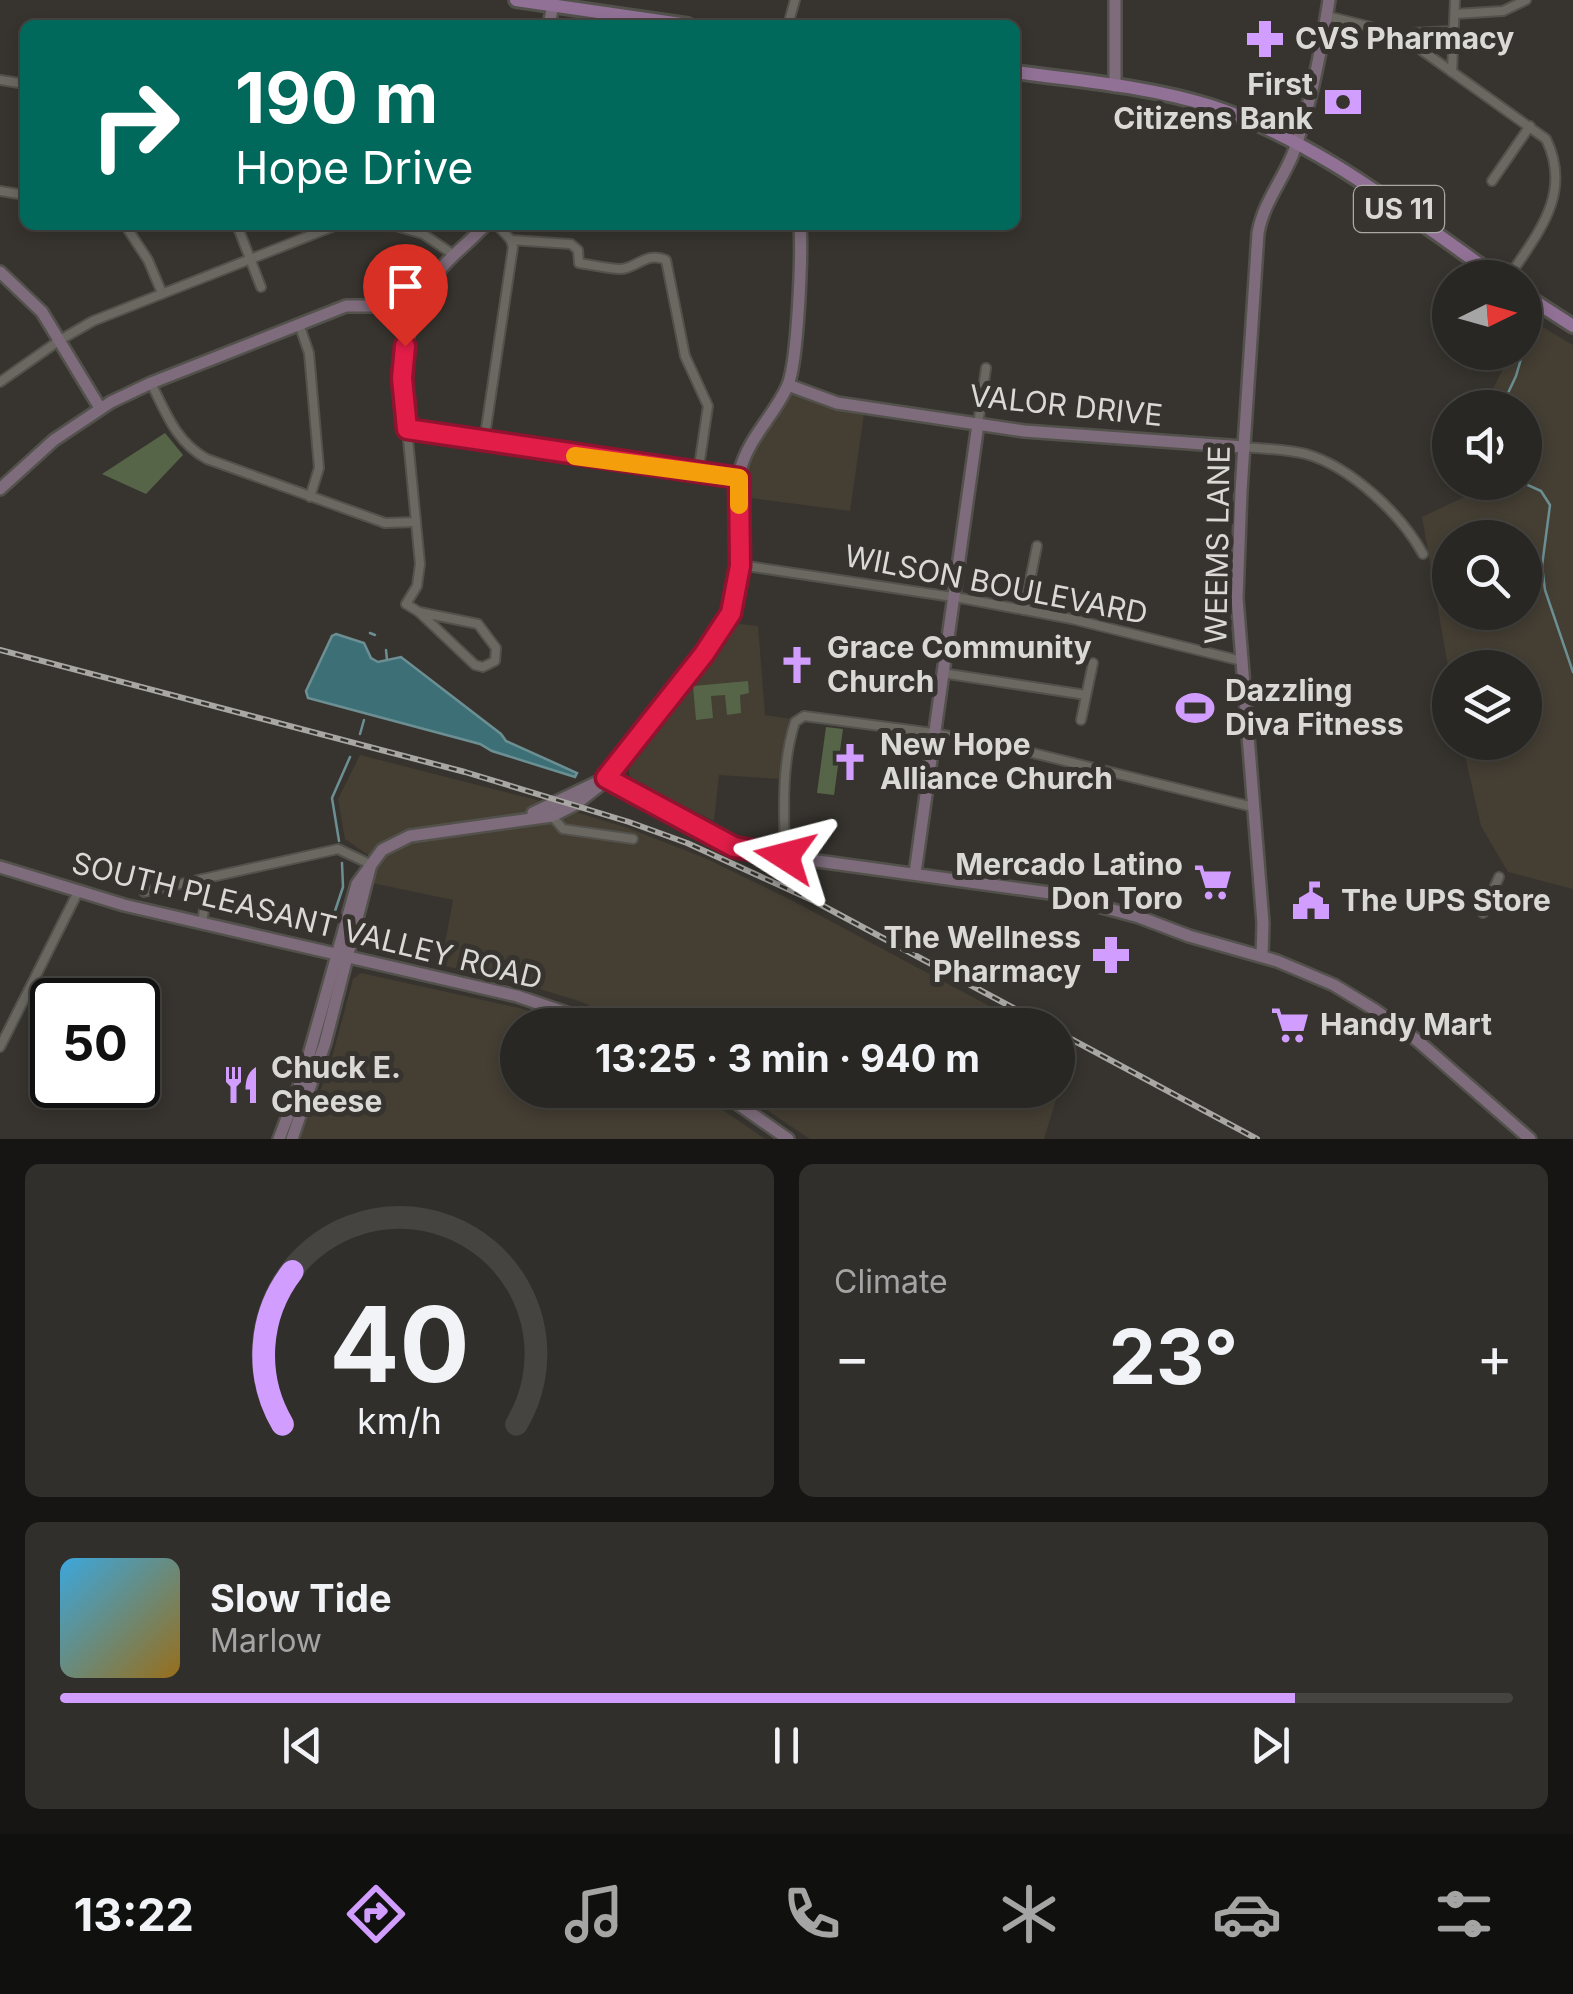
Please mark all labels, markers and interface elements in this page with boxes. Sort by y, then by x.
pharmacy icon: CVS Pharmacy [1244,18,1286,60]
place label: CVS Pharmacy [1295,20,1514,56]
text: 190 m [235,55,438,140]
icon: right [70,60,200,190]
place label: First Citizens Bank [1113,66,1314,136]
bank icon: First Citizens Bank [1322,81,1364,123]
text: Hope Drive [235,140,474,195]
road number: US 11 [1354,186,1444,232]
pin [363,244,448,347]
icon: arrive [378,259,433,314]
north arrow [1432,260,1542,370]
map controls [1432,260,1542,760]
street label: VALOR DRIVE [968,377,1164,433]
button: sound [1432,390,1542,500]
street label: WEEMS LANE [1197,445,1237,645]
button: search [1432,520,1542,630]
street label: WILSON BOULEVARD [842,537,1151,631]
place label: Grace Community Church [827,629,1092,699]
church icon: Grace Community Church [776,644,818,686]
button: layers [1432,650,1542,760]
place label: Dazzling Diva Fitness [1225,672,1404,742]
sports icon: Dazzling Diva Fitness [1174,687,1216,729]
place label: New Hope Alliance Church [880,726,1113,796]
church icon: New Hope Alliance Church [829,741,871,783]
position arrow [733,804,837,908]
street label: SOUTH PLEASANT VALLEY ROAD [68,844,546,996]
place label: Mercado Latino Don Toro [955,846,1183,916]
supermarket icon: Mercado Latino Don Toro [1192,861,1234,903]
public building icon: The UPS Store [1290,880,1332,922]
place label: The UPS Store [1341,882,1551,918]
place label: The Wellness Pharmacy [883,919,1081,989]
pharmacy icon: The Wellness Pharmacy [1090,934,1132,976]
speed limit sign: 50 [30,978,160,1108]
supermarket icon: Handy Mart [1269,1004,1311,1046]
place label: Handy Mart [1320,1006,1492,1042]
text: 13:25 · 3 min · 940 m [595,1035,980,1081]
place label: Chuck E. Cheese [271,1049,401,1119]
restaurant icon: Chuck E. Cheese [220,1064,262,1106]
text: Climate [834,1262,948,1301]
text: 40 [329,1281,470,1407]
text: 23° [1109,1311,1238,1402]
text: − [834,1324,870,1390]
text: + [1477,1324,1513,1390]
text: km/h [357,1399,442,1443]
text: Slow Tide [210,1575,392,1621]
text: Marlow [210,1621,322,1660]
icon: previous [275,1718,330,1773]
icon: pause [759,1718,814,1773]
icon: next [1243,1718,1298,1773]
icon: directions [341,1879,411,1949]
icon: music [559,1879,629,1949]
icon: phone [777,1879,847,1949]
icon: climate [994,1879,1064,1949]
icon: car [1212,1879,1282,1949]
icon: filters [1429,1879,1499,1949]
text: 13:22 [74,1887,194,1942]

